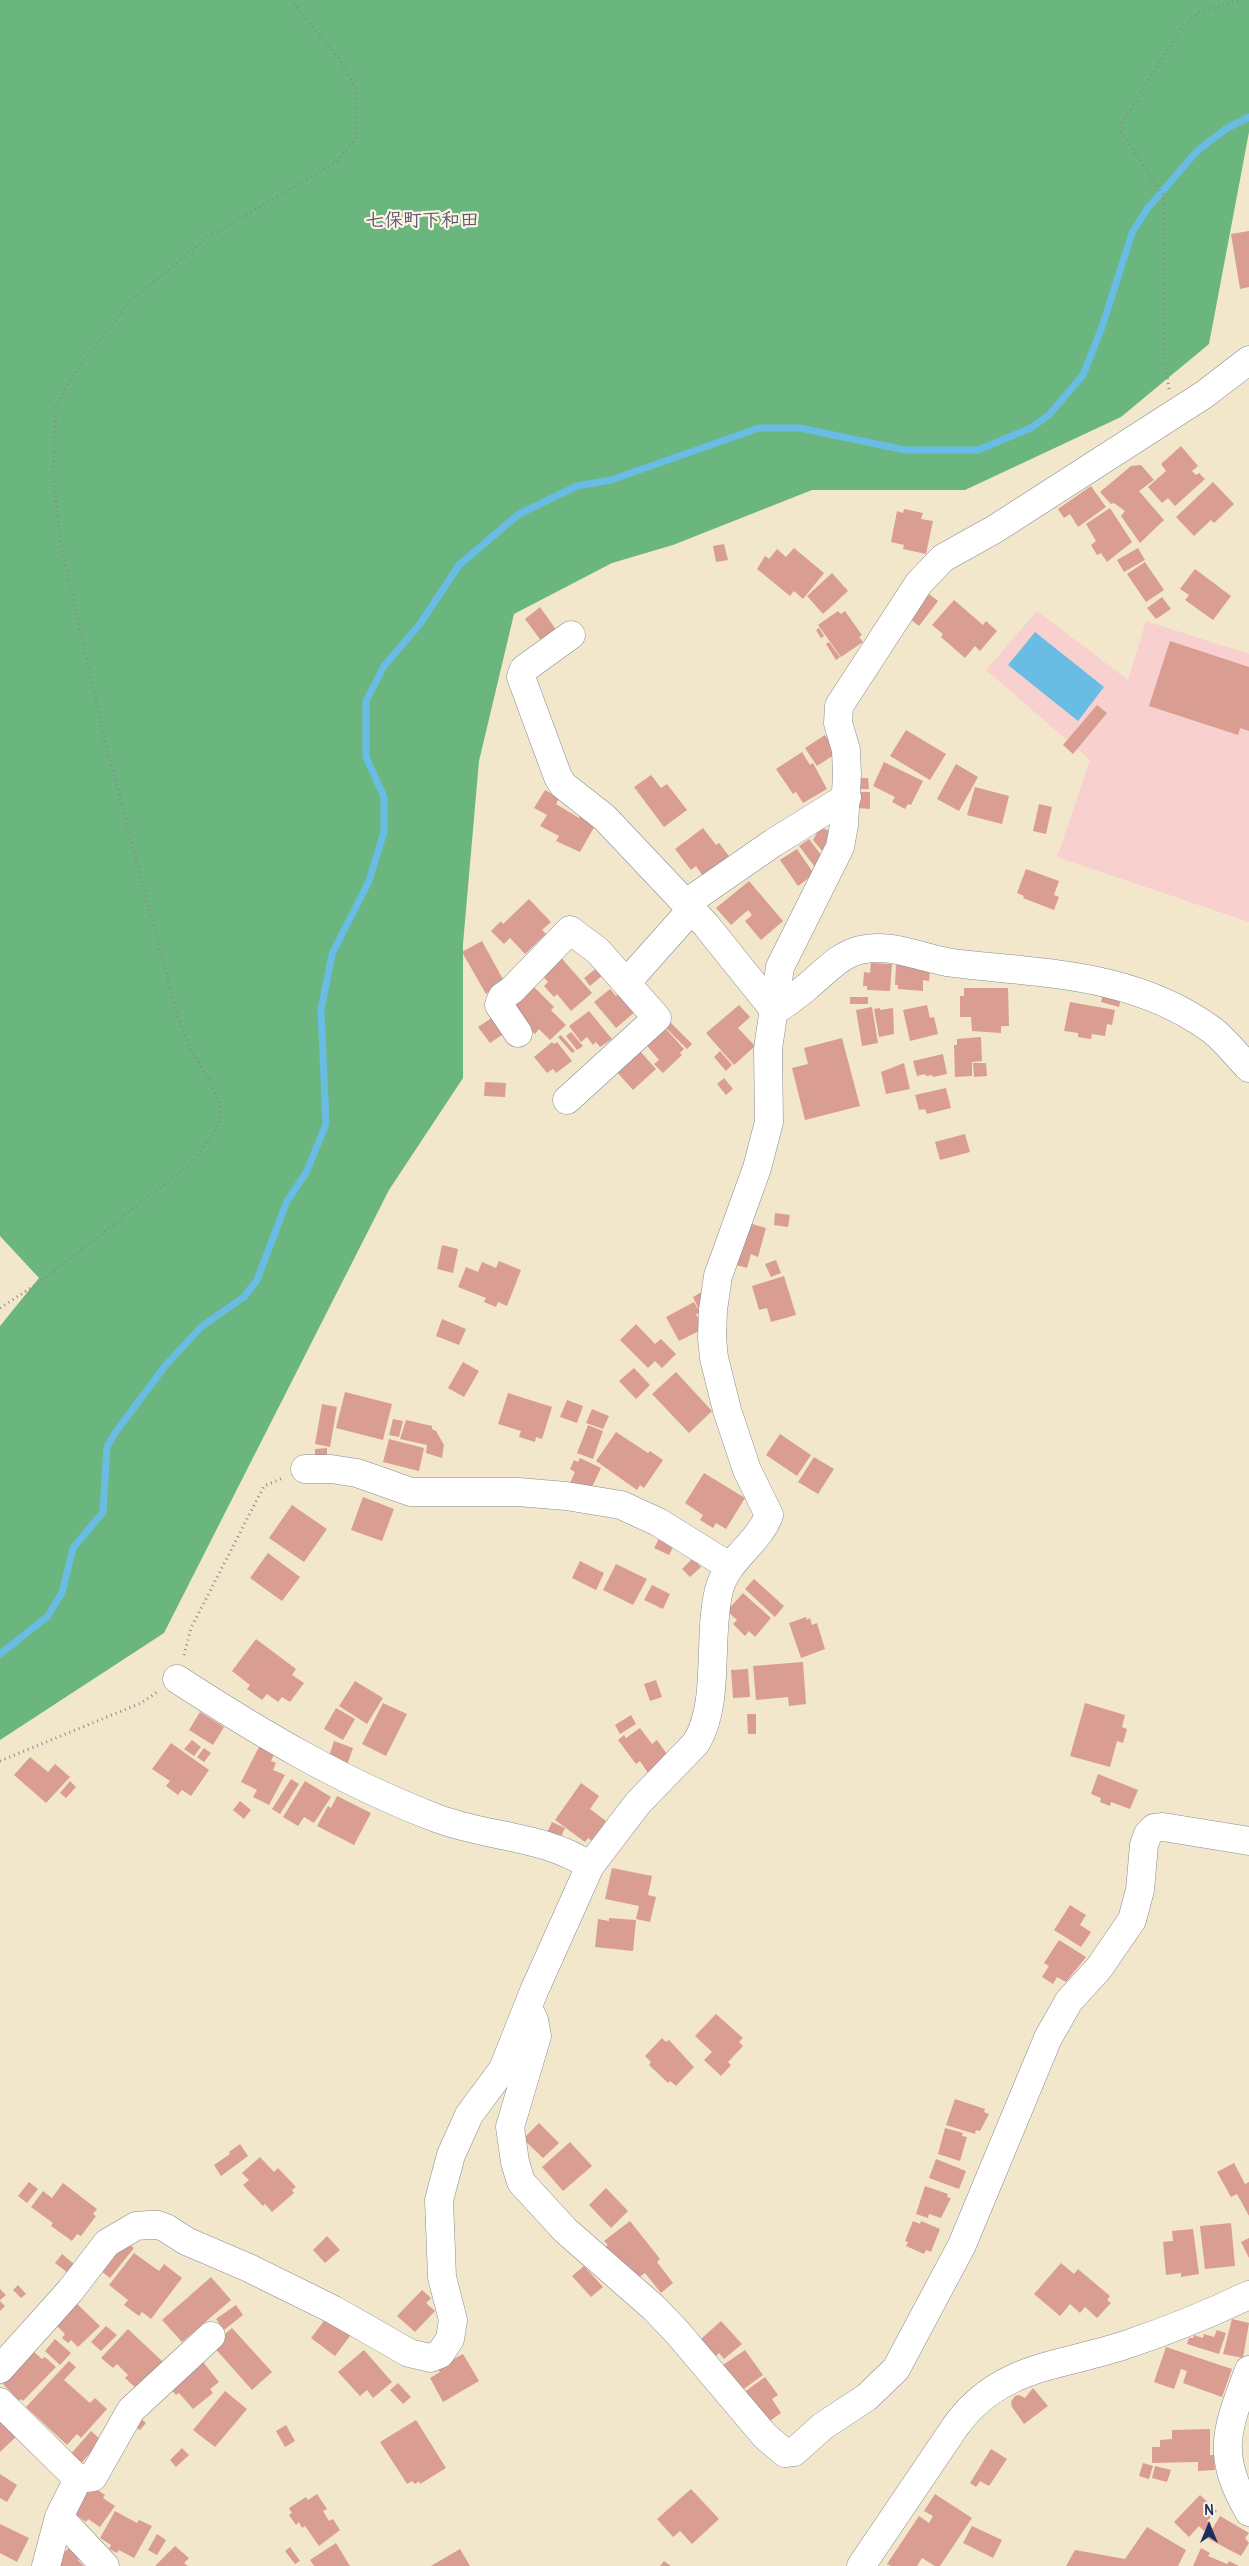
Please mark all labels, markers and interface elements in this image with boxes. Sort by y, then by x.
district label: 七保町下和田 [365,210,479,232]
north arrow [1184,2501,1234,2551]
text: N [1204,2502,1214,2519]

